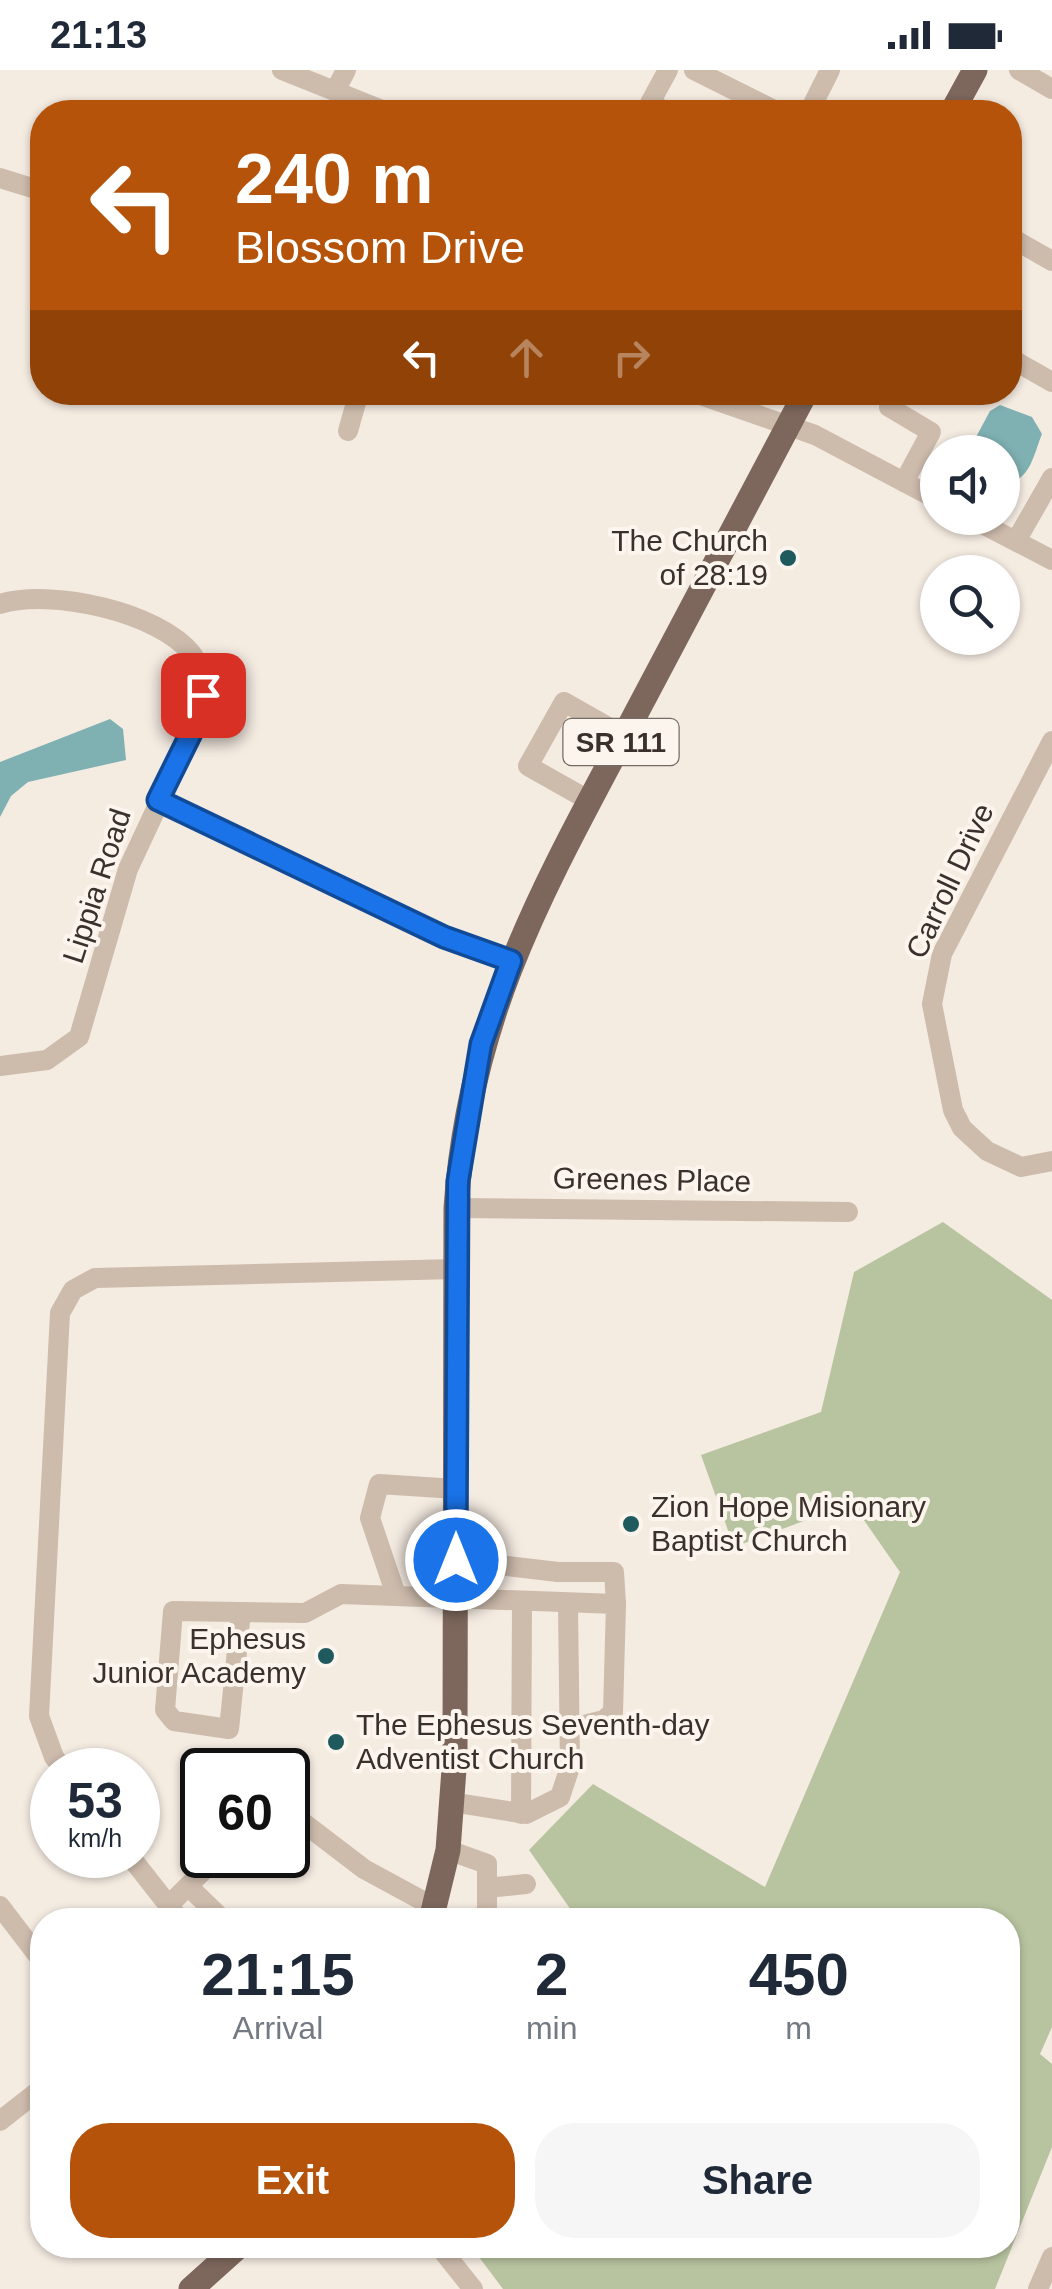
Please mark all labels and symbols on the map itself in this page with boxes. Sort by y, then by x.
place label: The Church of 28:19 [611,524,768,591]
marker: The Church of 28:19 [777,547,799,569]
pin [161,653,246,738]
road number: SR 111 [564,719,678,765]
street label: Carroll Drive [899,798,1000,963]
street label: Lippia Road [56,805,137,967]
street label: Greenes Place [553,1161,752,1198]
place label: Zion Hope Misionary Baptist Church [651,1490,926,1557]
position arrow [404,1508,508,1612]
marker: Zion Hope Misionary Baptist Church [620,1513,642,1535]
place label: Ephesus Junior Academy [93,1622,306,1689]
marker: Ephesus Junior Academy [315,1645,337,1667]
place label: The Ephesus Seventh-day Adventist Church [356,1708,710,1775]
marker: The Ephesus Seventh-day Adventist Church [325,1731,347,1753]
speed limit sign: 60 [180,1748,310,1878]

